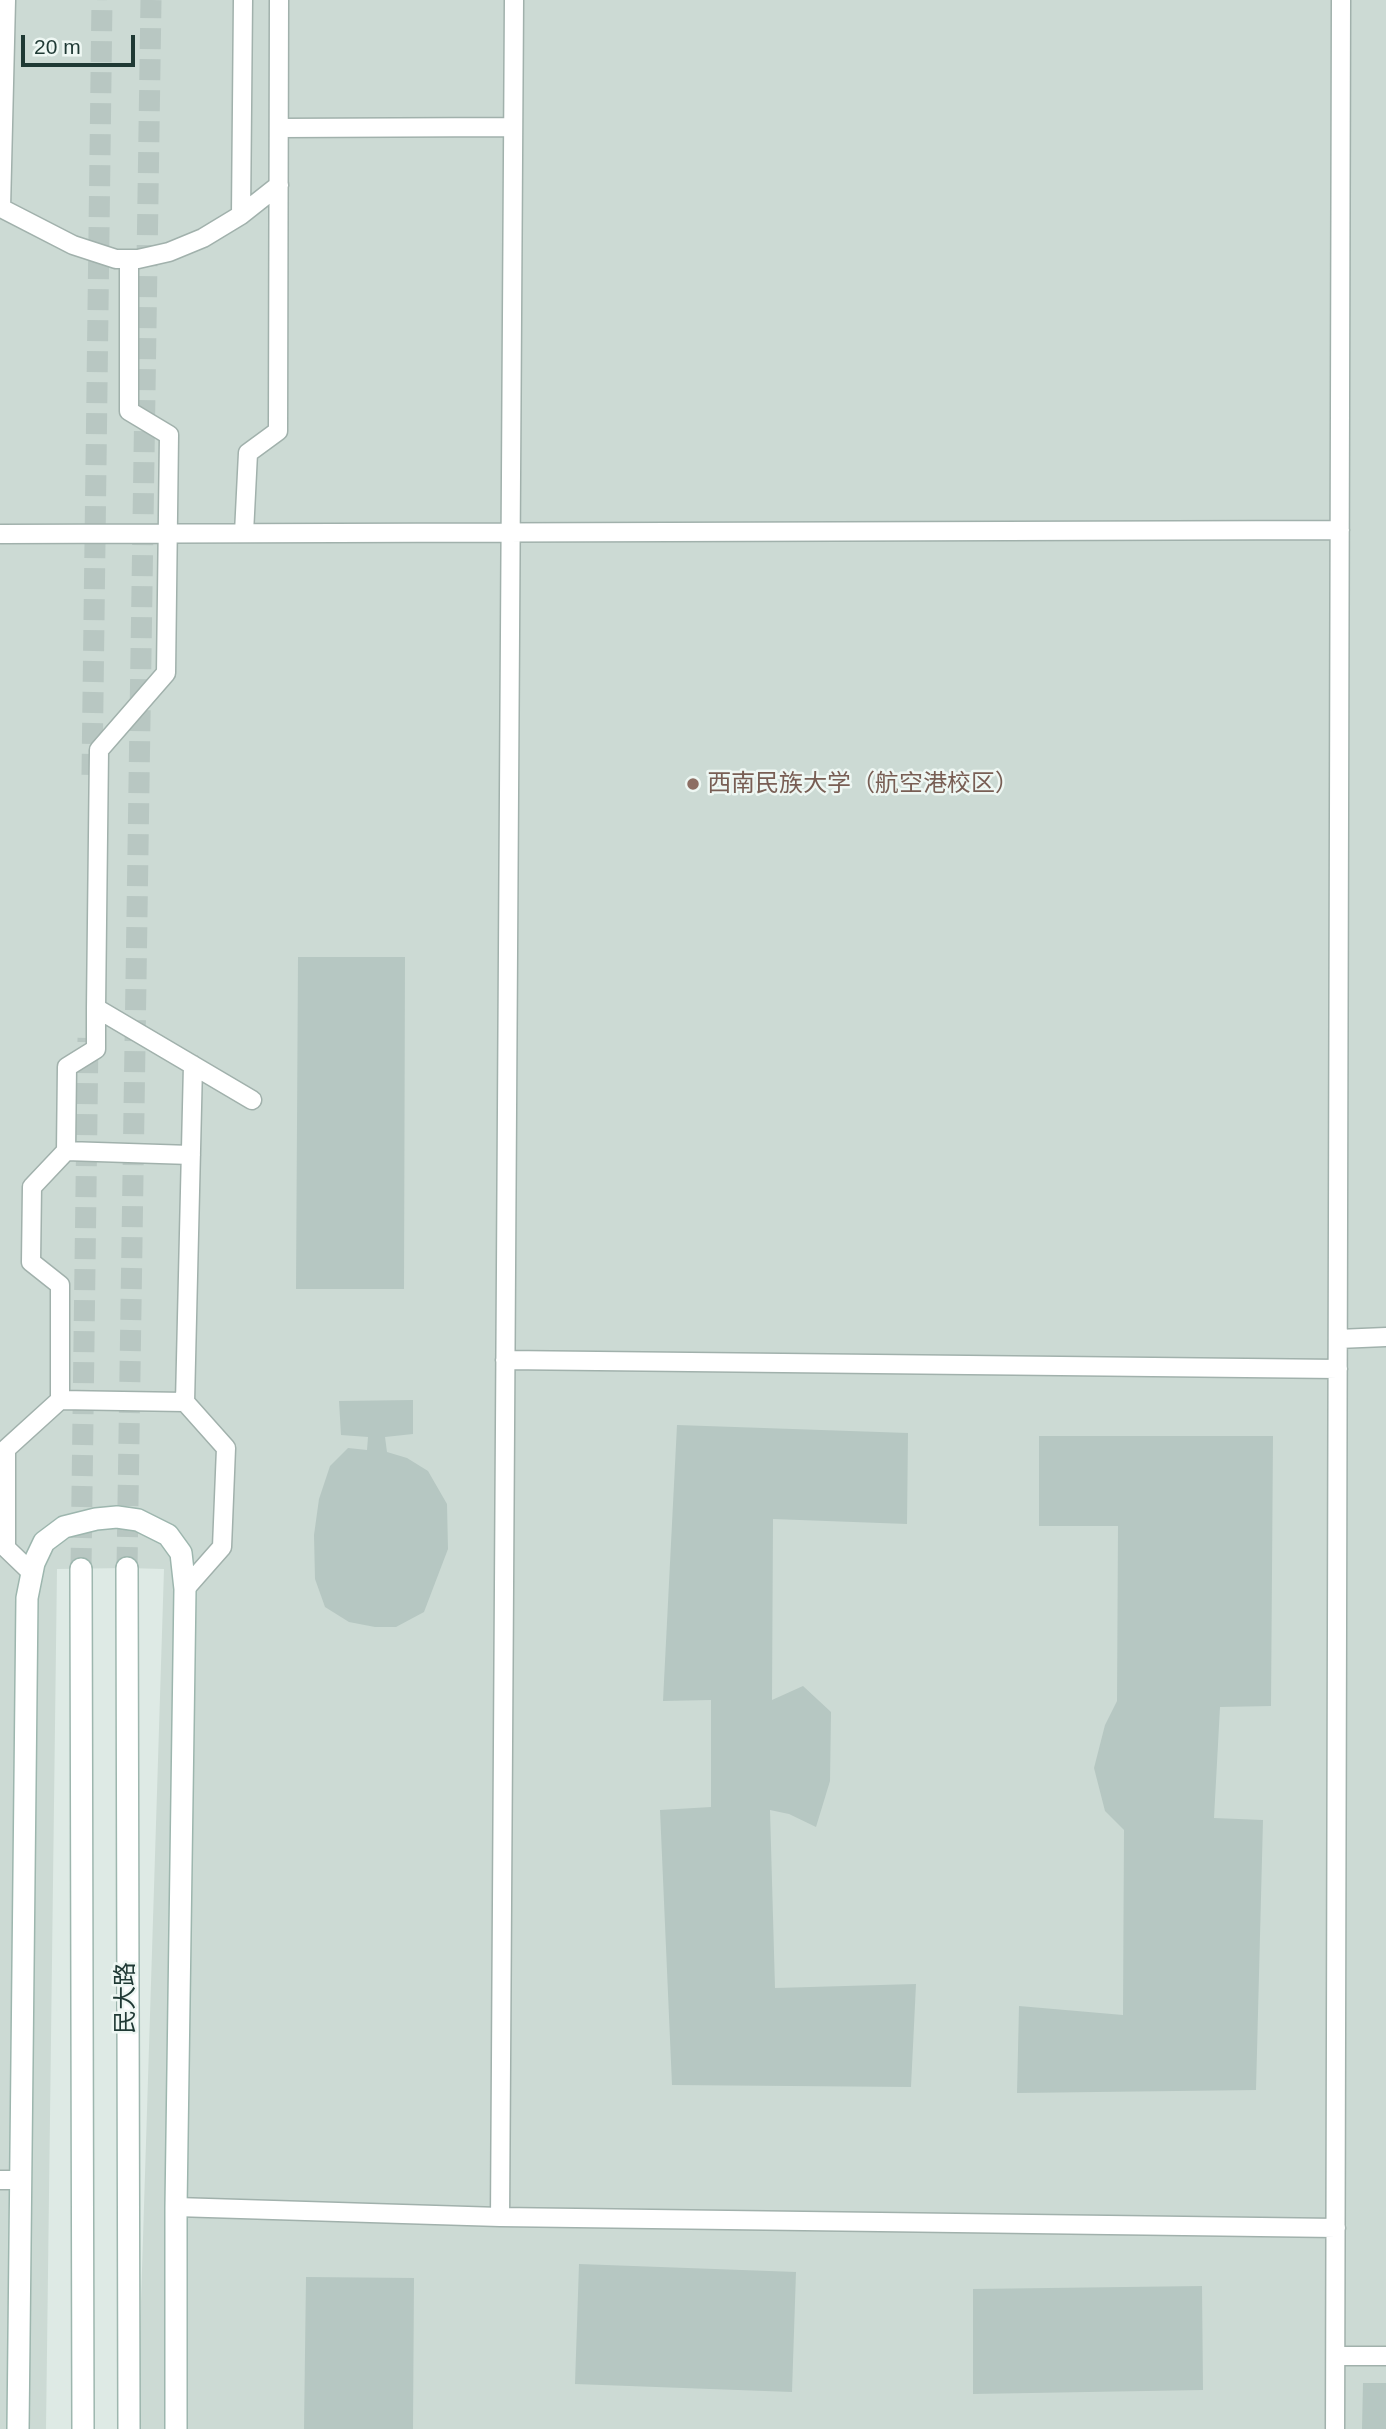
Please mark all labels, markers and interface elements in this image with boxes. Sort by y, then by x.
scale bar [24,21,138,65]
text: 20 m [34,35,81,58]
place label: 西南民族大学（航空港校区） [707,770,1019,798]
marker: 西南民族大学（航空港校区） [685,776,701,792]
street label: 民大路 [112,1962,140,2034]

